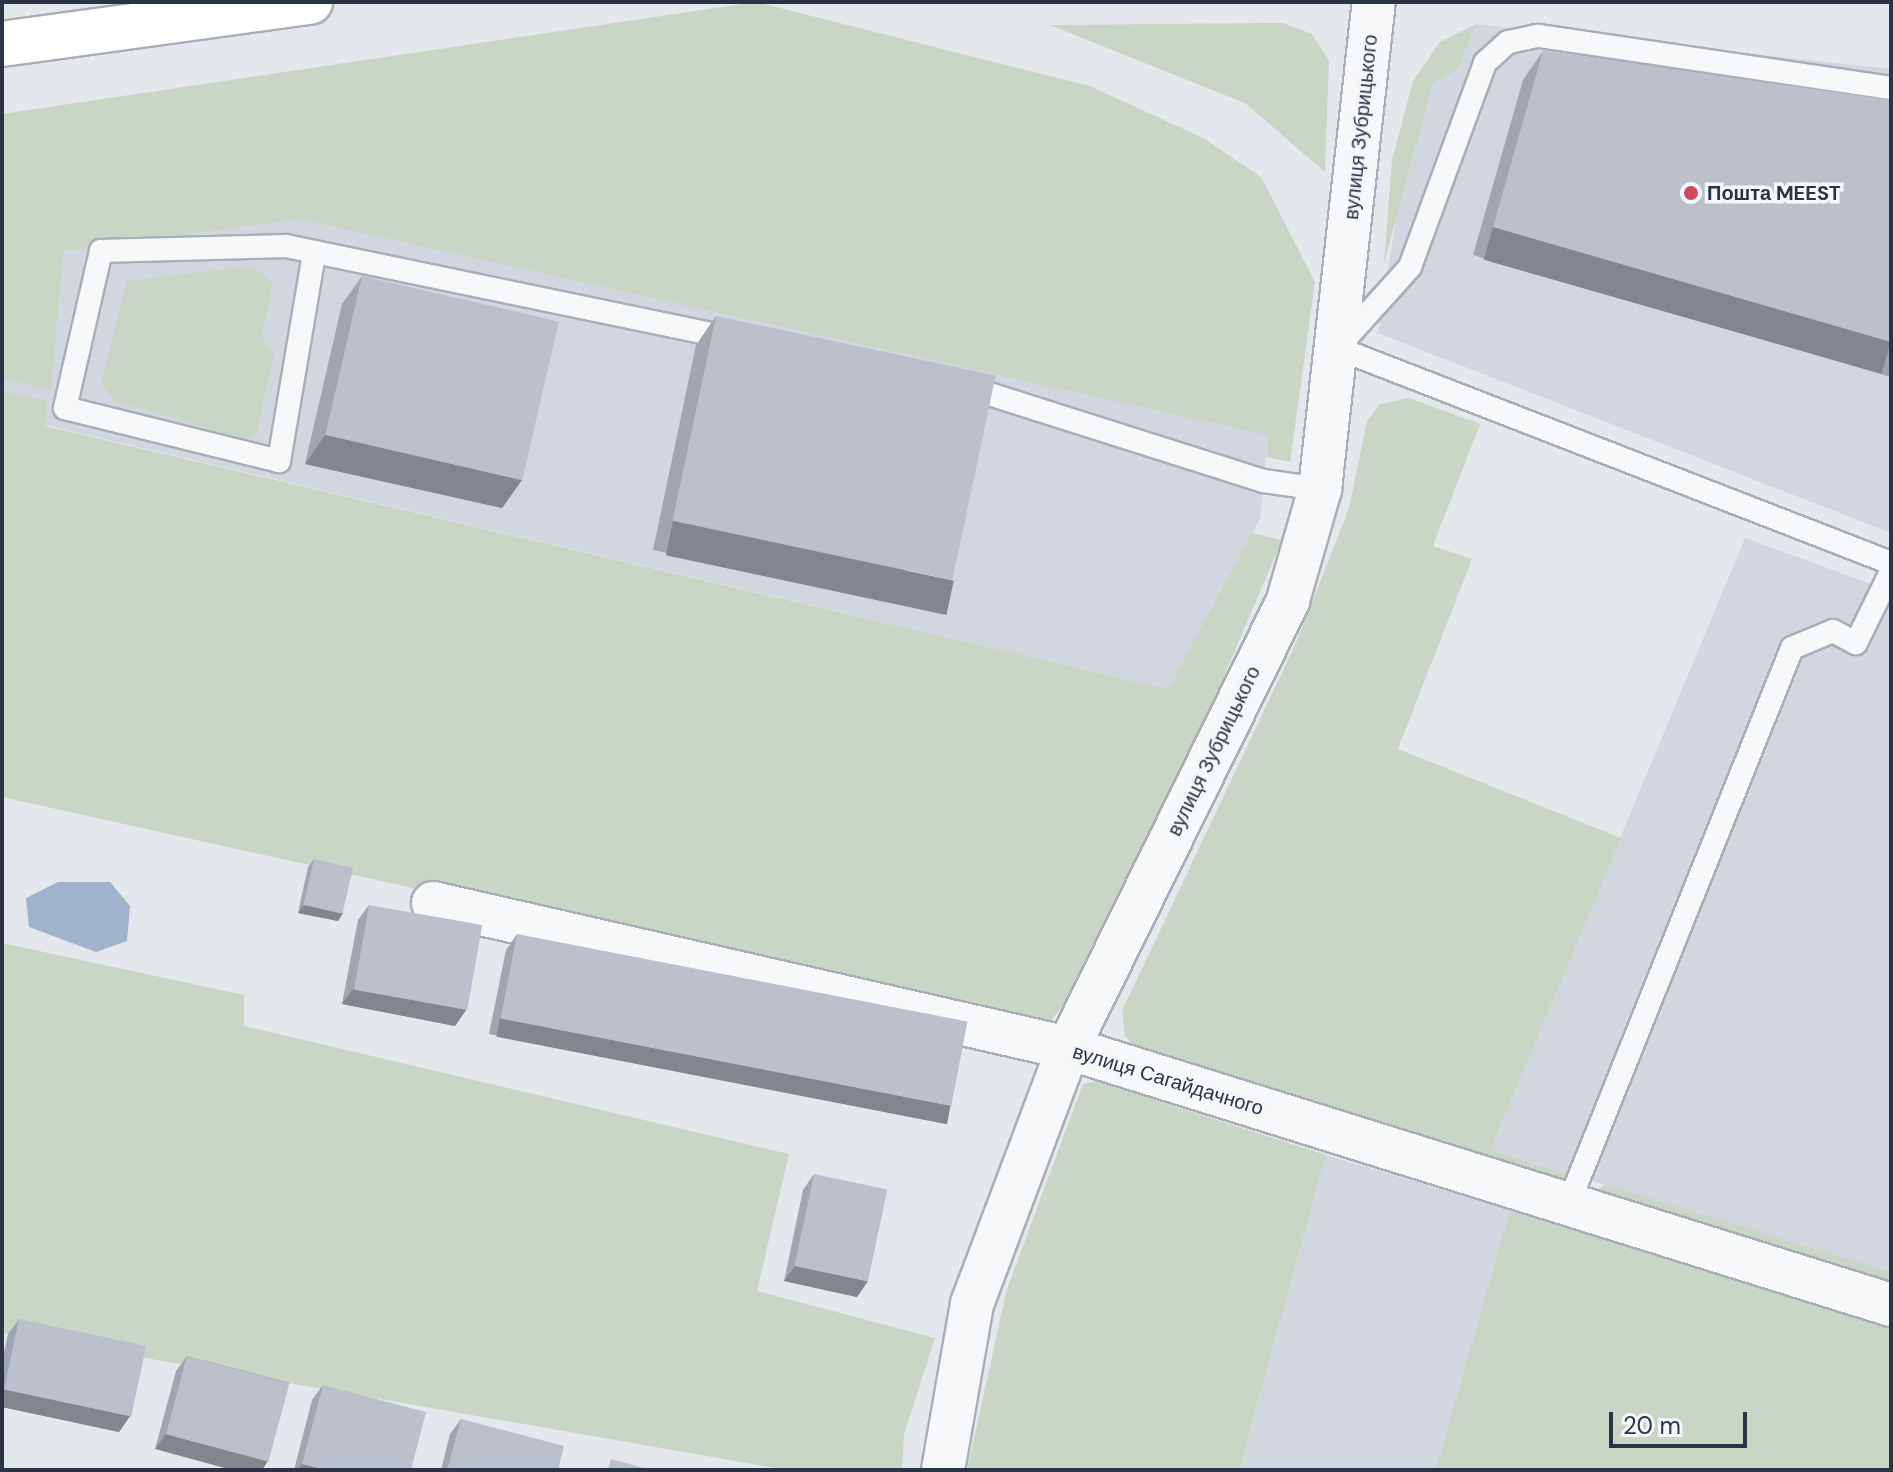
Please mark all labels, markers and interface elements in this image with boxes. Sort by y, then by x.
street label: вулиця Зубрицького [1339,33,1383,221]
place label: Пошта MEEST [1707,181,1841,205]
marker: Пошта MEEST [1682,184,1700,202]
street label: вулиця Зубрицького [1162,662,1266,840]
street label: вулиця Сагайдачного [1070,1040,1266,1120]
scale bar [1613,1396,1751,1446]
text: 20 m [1623,1410,1681,1441]

